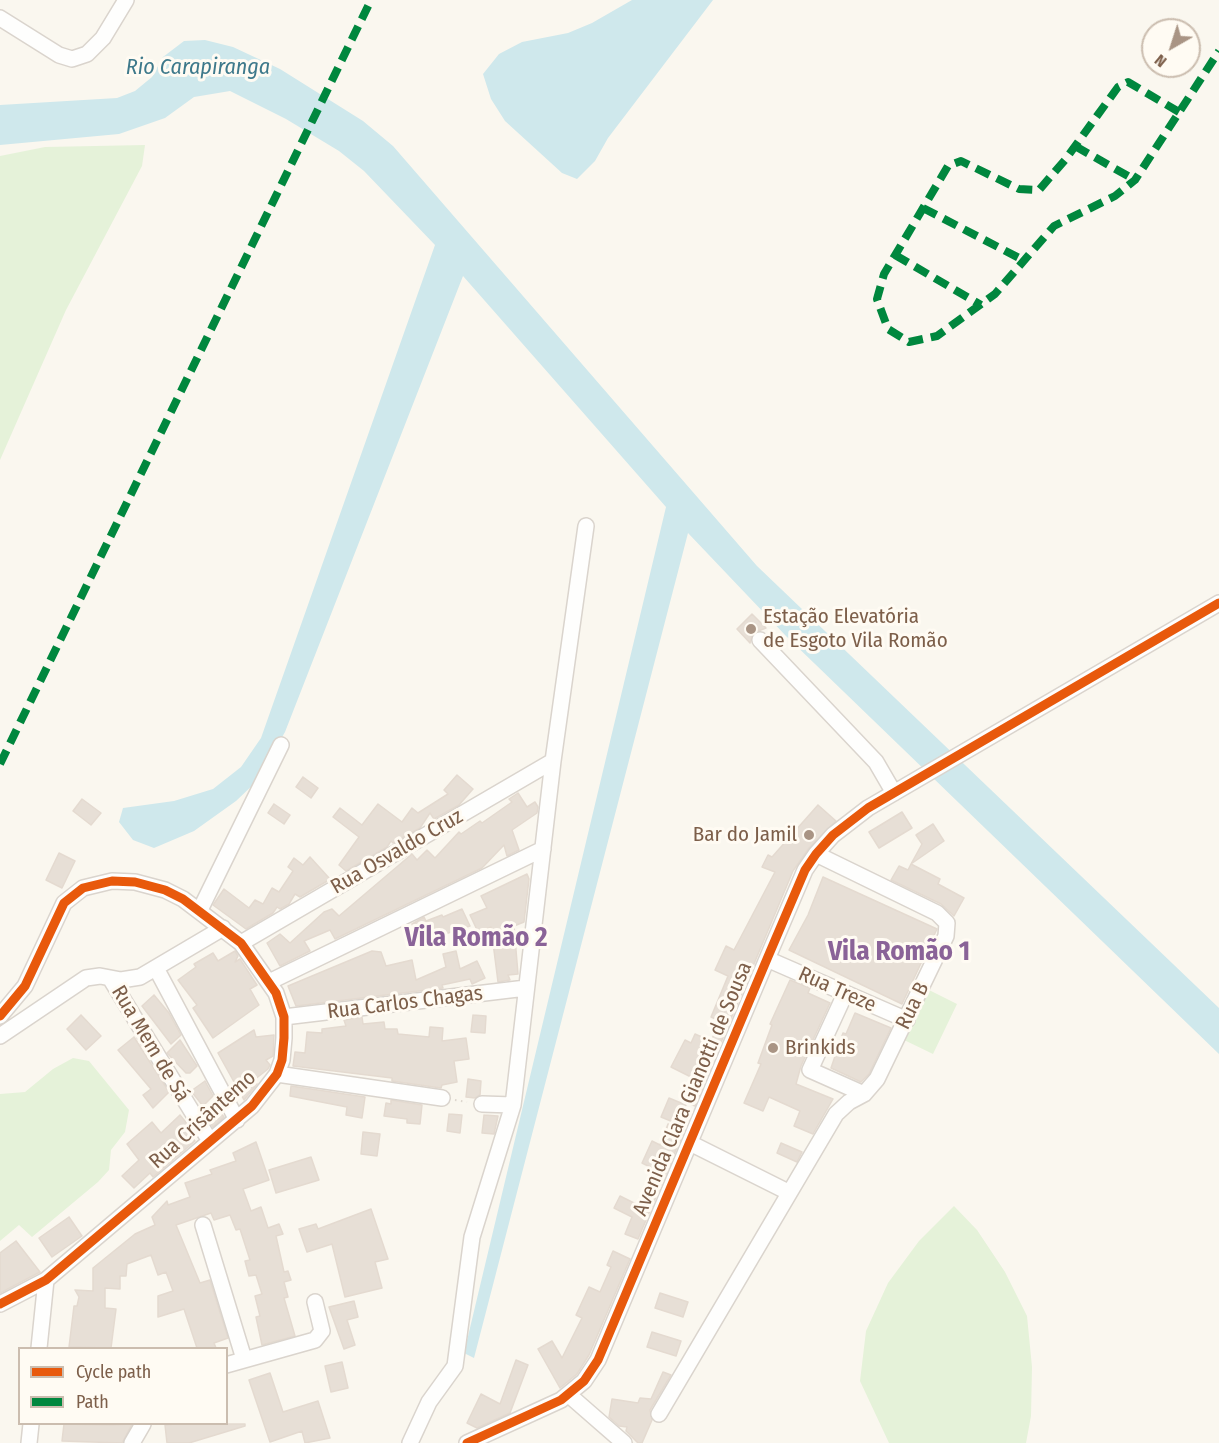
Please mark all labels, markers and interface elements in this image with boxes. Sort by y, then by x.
north arrow [1141,18,1201,78]
text: N [1151,50,1170,71]
water label: Rio Carapiranga [126,55,270,81]
place label: Estação Elevatória de Esgoto Vila Romão [763,604,948,654]
marker: Estação Elevatória de Esgoto Vila Romão [744,622,758,636]
street label: Rua Osvaldo Cruz [326,804,468,900]
place label: Bar do Jamil [693,822,797,848]
marker: Bar do Jamil [802,828,816,842]
district label: Vila Romão 2 [404,922,548,954]
district label: Vila Romão 1 [828,936,970,968]
street label: Avenida Clara Gianotti de Sousa [628,958,758,1220]
street label: Rua Treze [794,962,880,1018]
street label: Rua B [891,978,935,1034]
street label: Rua Mem de Sá [105,981,195,1107]
street label: Rua Carlos Chagas [326,981,484,1025]
place label: Brinkids [785,1035,855,1061]
marker: Brinkids [766,1041,780,1055]
street label: Rua Crisântemo [144,1065,262,1175]
legend [18,1347,228,1425]
text: Cycle path [76,1361,151,1383]
text: Path [76,1391,109,1413]

